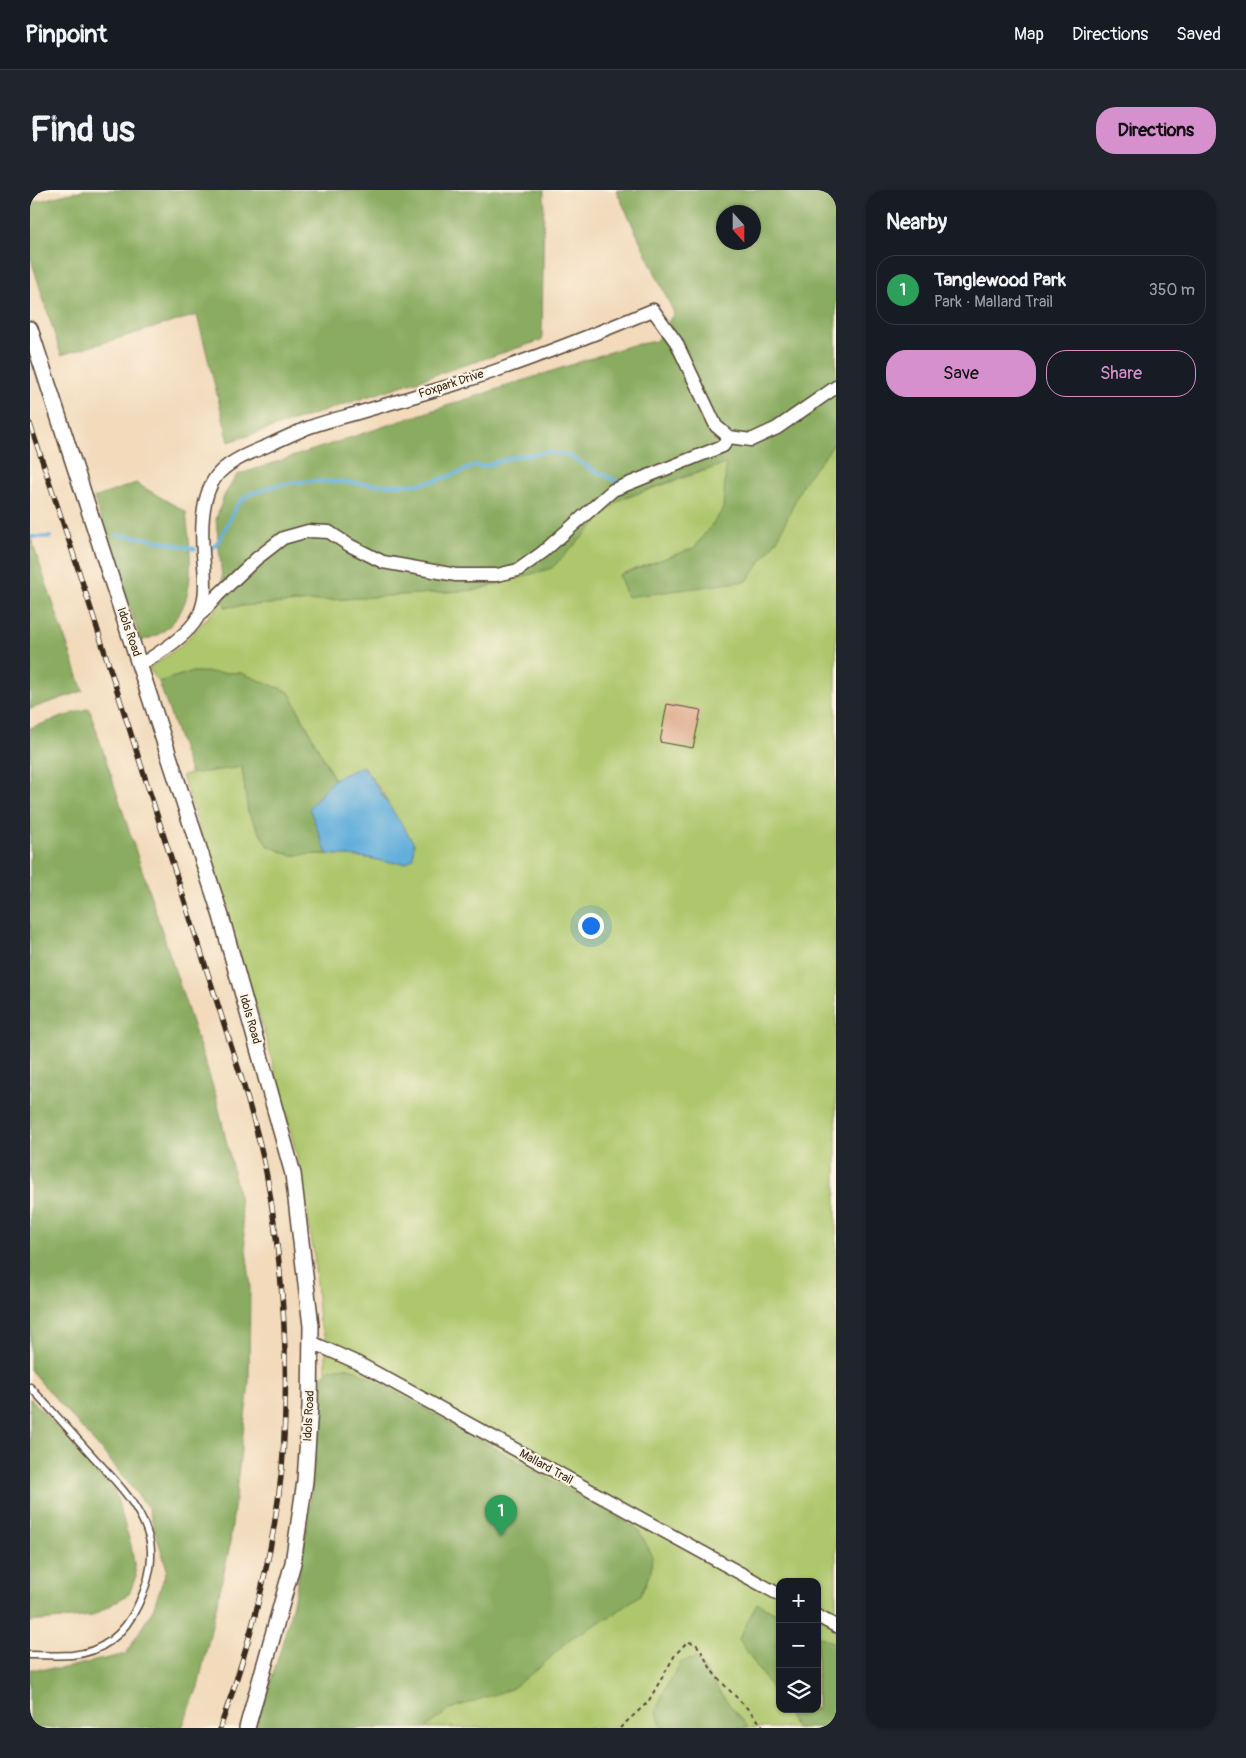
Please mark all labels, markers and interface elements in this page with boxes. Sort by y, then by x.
text: Pinpoint [25,20,107,49]
text: Map [1014,23,1044,46]
text: Directions [1072,23,1148,46]
text: Saved [1176,23,1221,46]
button: Directions [1096,107,1216,154]
text: Find us [30,108,135,152]
north arrow [716,205,761,250]
text: Nearby [886,209,947,236]
text: Tanglewood Park [934,268,1066,292]
text: 1 [900,280,906,300]
text: 350 m [1149,280,1195,300]
text: Park · Mallard Trail [934,292,1053,312]
button: Save [886,350,1036,397]
button: Share [1046,350,1196,397]
street label: Foxpark Drive [416,366,486,402]
street label: Idols Road [114,605,144,659]
your location [578,913,604,939]
street label: Idols Road [236,992,264,1046]
street label: Idols Road [300,1390,318,1442]
street label: Mallard Trail [516,1446,576,1488]
pin: 1 [485,1495,517,1536]
map controls [776,1578,821,1713]
button: + [776,1578,821,1623]
button: − [776,1623,821,1668]
button: layers [776,1668,821,1713]

